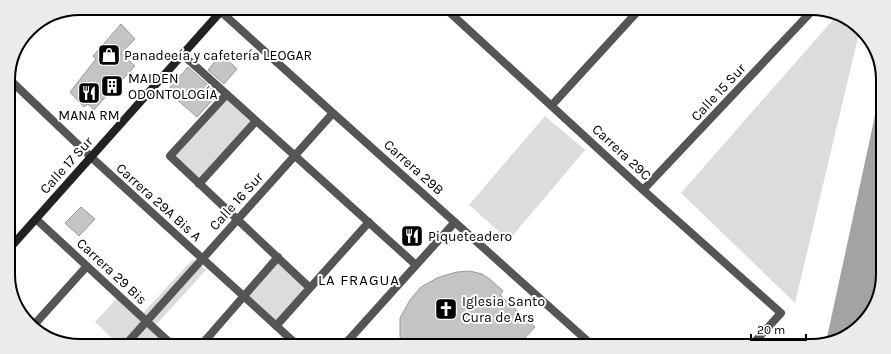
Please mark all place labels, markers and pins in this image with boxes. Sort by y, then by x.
shop icon: Panadeeía y cafetería LEOGAR [96,42,122,68]
place label: Panadeeía y cafetería LEOGAR [124,47,312,64]
place label: MAIDEN ODONTOLOGÍA [128,70,218,103]
building icon: MAIDEN ODONTOLOGÍA [99,73,125,99]
restaurant icon: MANA RM [76,80,102,106]
place label: MANA RM [58,107,120,124]
restaurant icon: Piqueteadero [399,223,425,249]
place label: Piqueteadero [428,228,512,245]
place label: Iglesia Santo Cura de Ars [462,293,545,326]
church icon: Iglesia Santo Cura de Ars [433,296,459,322]

